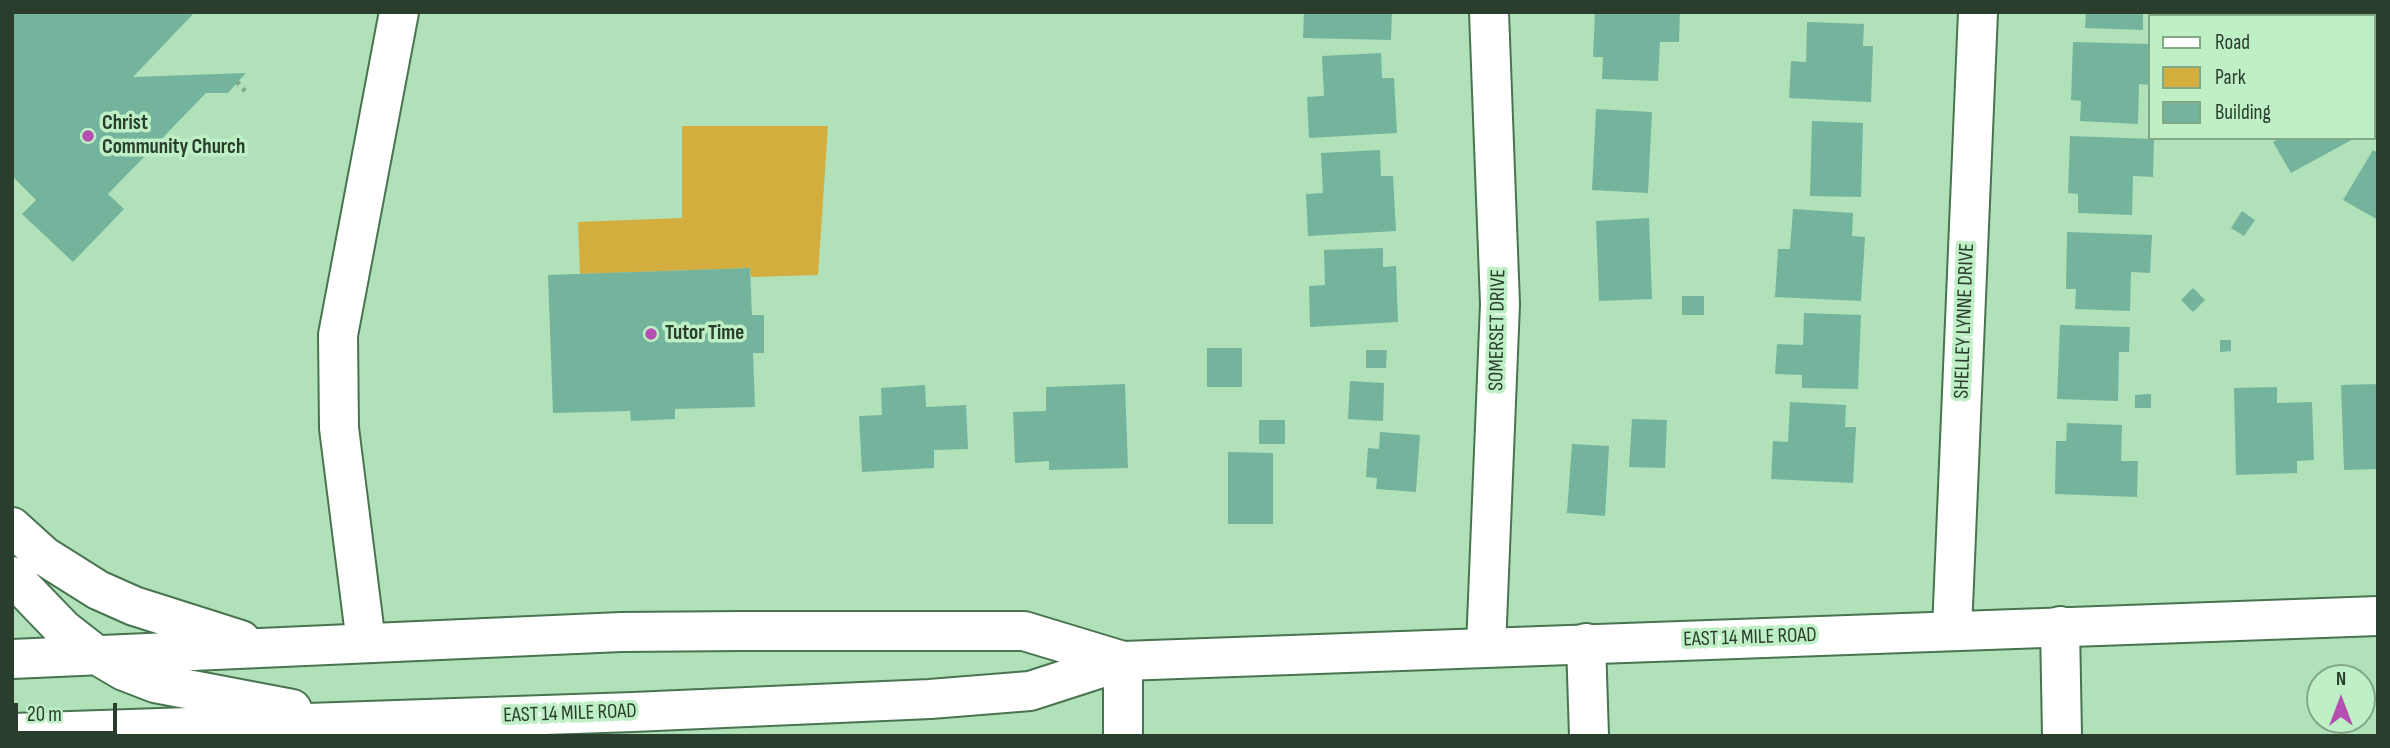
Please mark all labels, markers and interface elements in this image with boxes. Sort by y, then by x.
legend [2148,14,2376,140]
text: Road [2215,30,2250,55]
text: Park [2215,65,2246,90]
text: Building [2215,100,2271,125]
place label: Christ Community Church [102,111,245,161]
marker: Christ Community Church [80,128,96,144]
street label: SHELLEY LYNNE DRIVE [1950,243,1980,399]
street label: SOMERSET DRIVE [1484,269,1512,391]
place label: Tutor Time [665,321,744,347]
marker: Tutor Time [643,326,659,342]
street label: EAST 14 MILE ROAD [1683,623,1817,653]
north arrow [2306,664,2376,734]
text: N [2336,668,2346,691]
scale bar [18,688,121,732]
street label: EAST 14 MILE ROAD [503,699,637,729]
text: 20 m [27,702,62,727]

